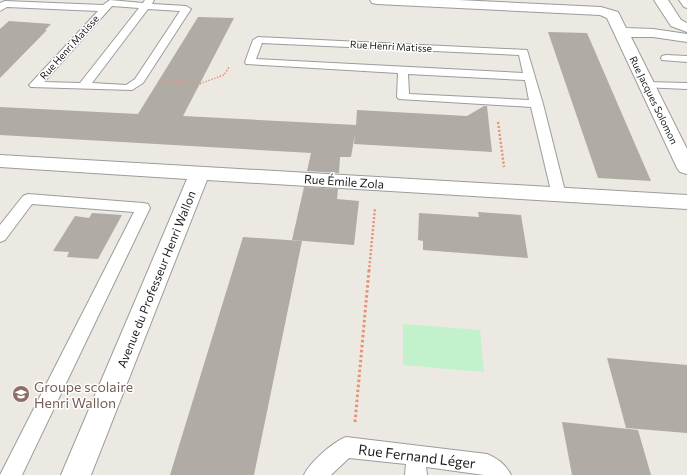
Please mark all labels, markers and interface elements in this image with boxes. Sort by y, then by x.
street label: Rue Henri Matisse [37,12,101,82]
street label: Rue Henri Matisse [350,38,432,54]
street label: Rue Jacques Solomon [627,54,681,146]
street label: Rue Émile Zola [304,171,384,191]
street label: Avenue du Professeur Henri Wallon [114,188,198,370]
place label: Groupe scolaire Henri Wallon [34,378,133,411]
school or university icon: Groupe scolaire Henri Wallon [11,384,31,404]
street label: Rue Fernand Léger [357,440,477,472]

